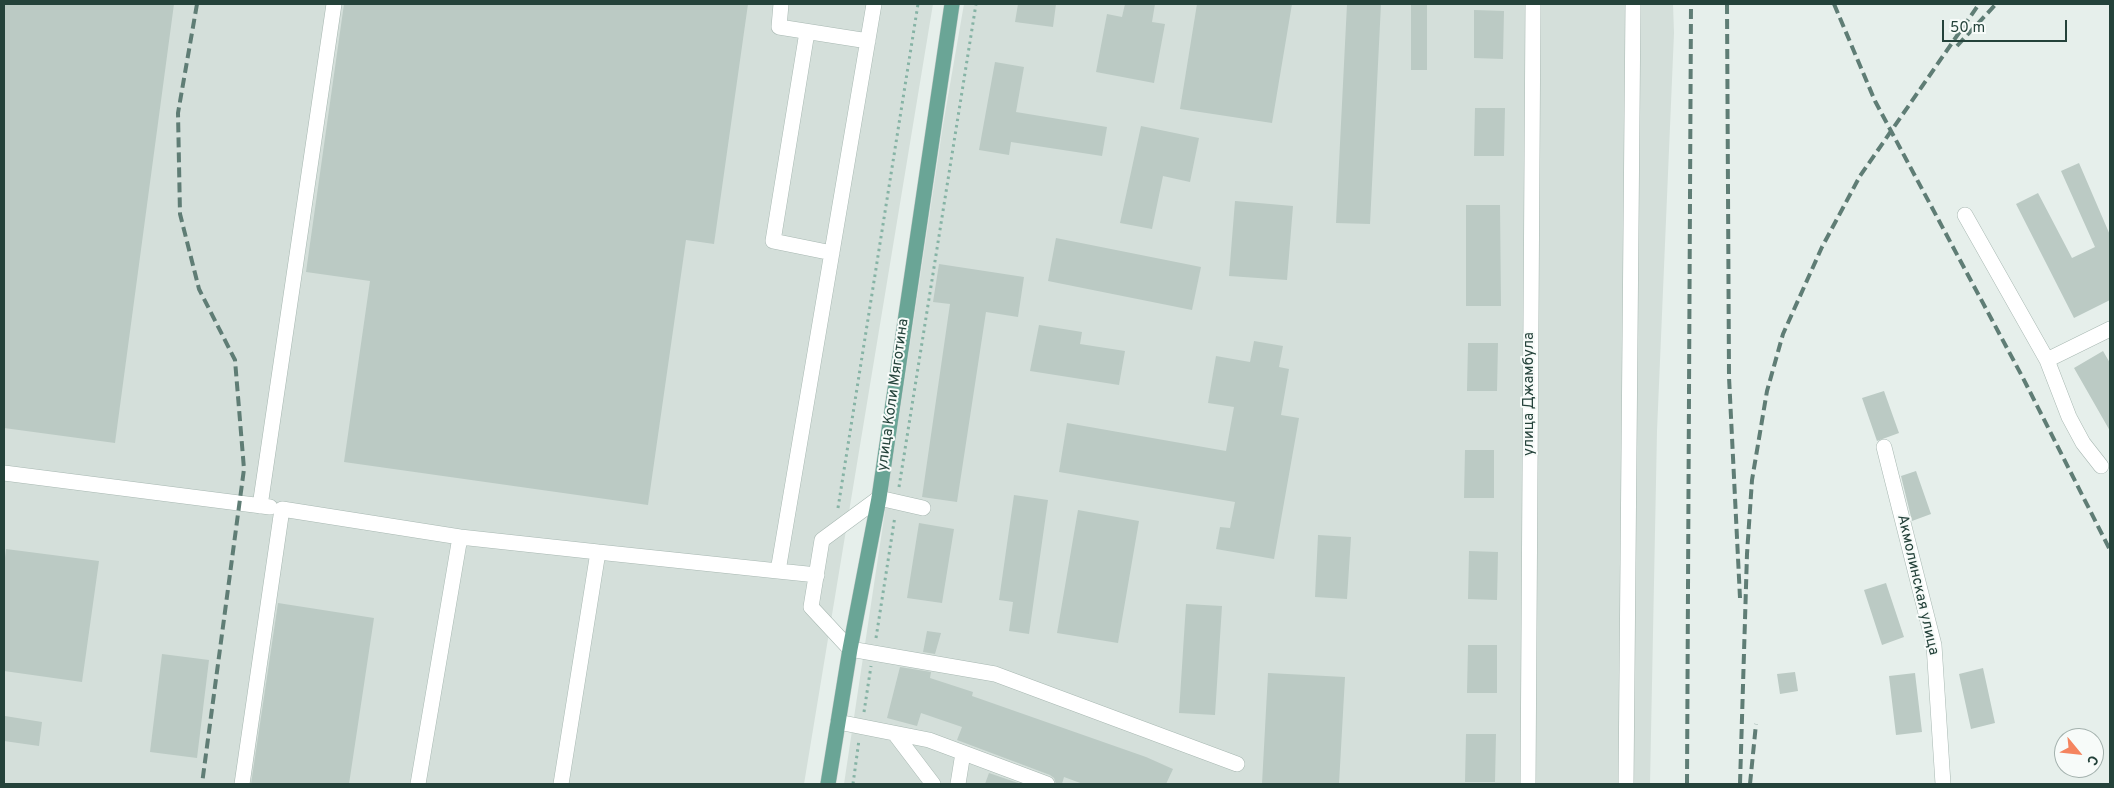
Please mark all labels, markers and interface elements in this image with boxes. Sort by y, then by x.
scale bar [1944,10,2069,42]
text: 50 m [1950,19,1985,38]
street label: улица Коли Мяготина [874,318,914,472]
street label: улица Джамбула [1521,332,1539,456]
street label: Акмолинская улица [1892,513,1942,657]
north arrow [2054,728,2104,778]
text: С [2082,752,2101,768]

